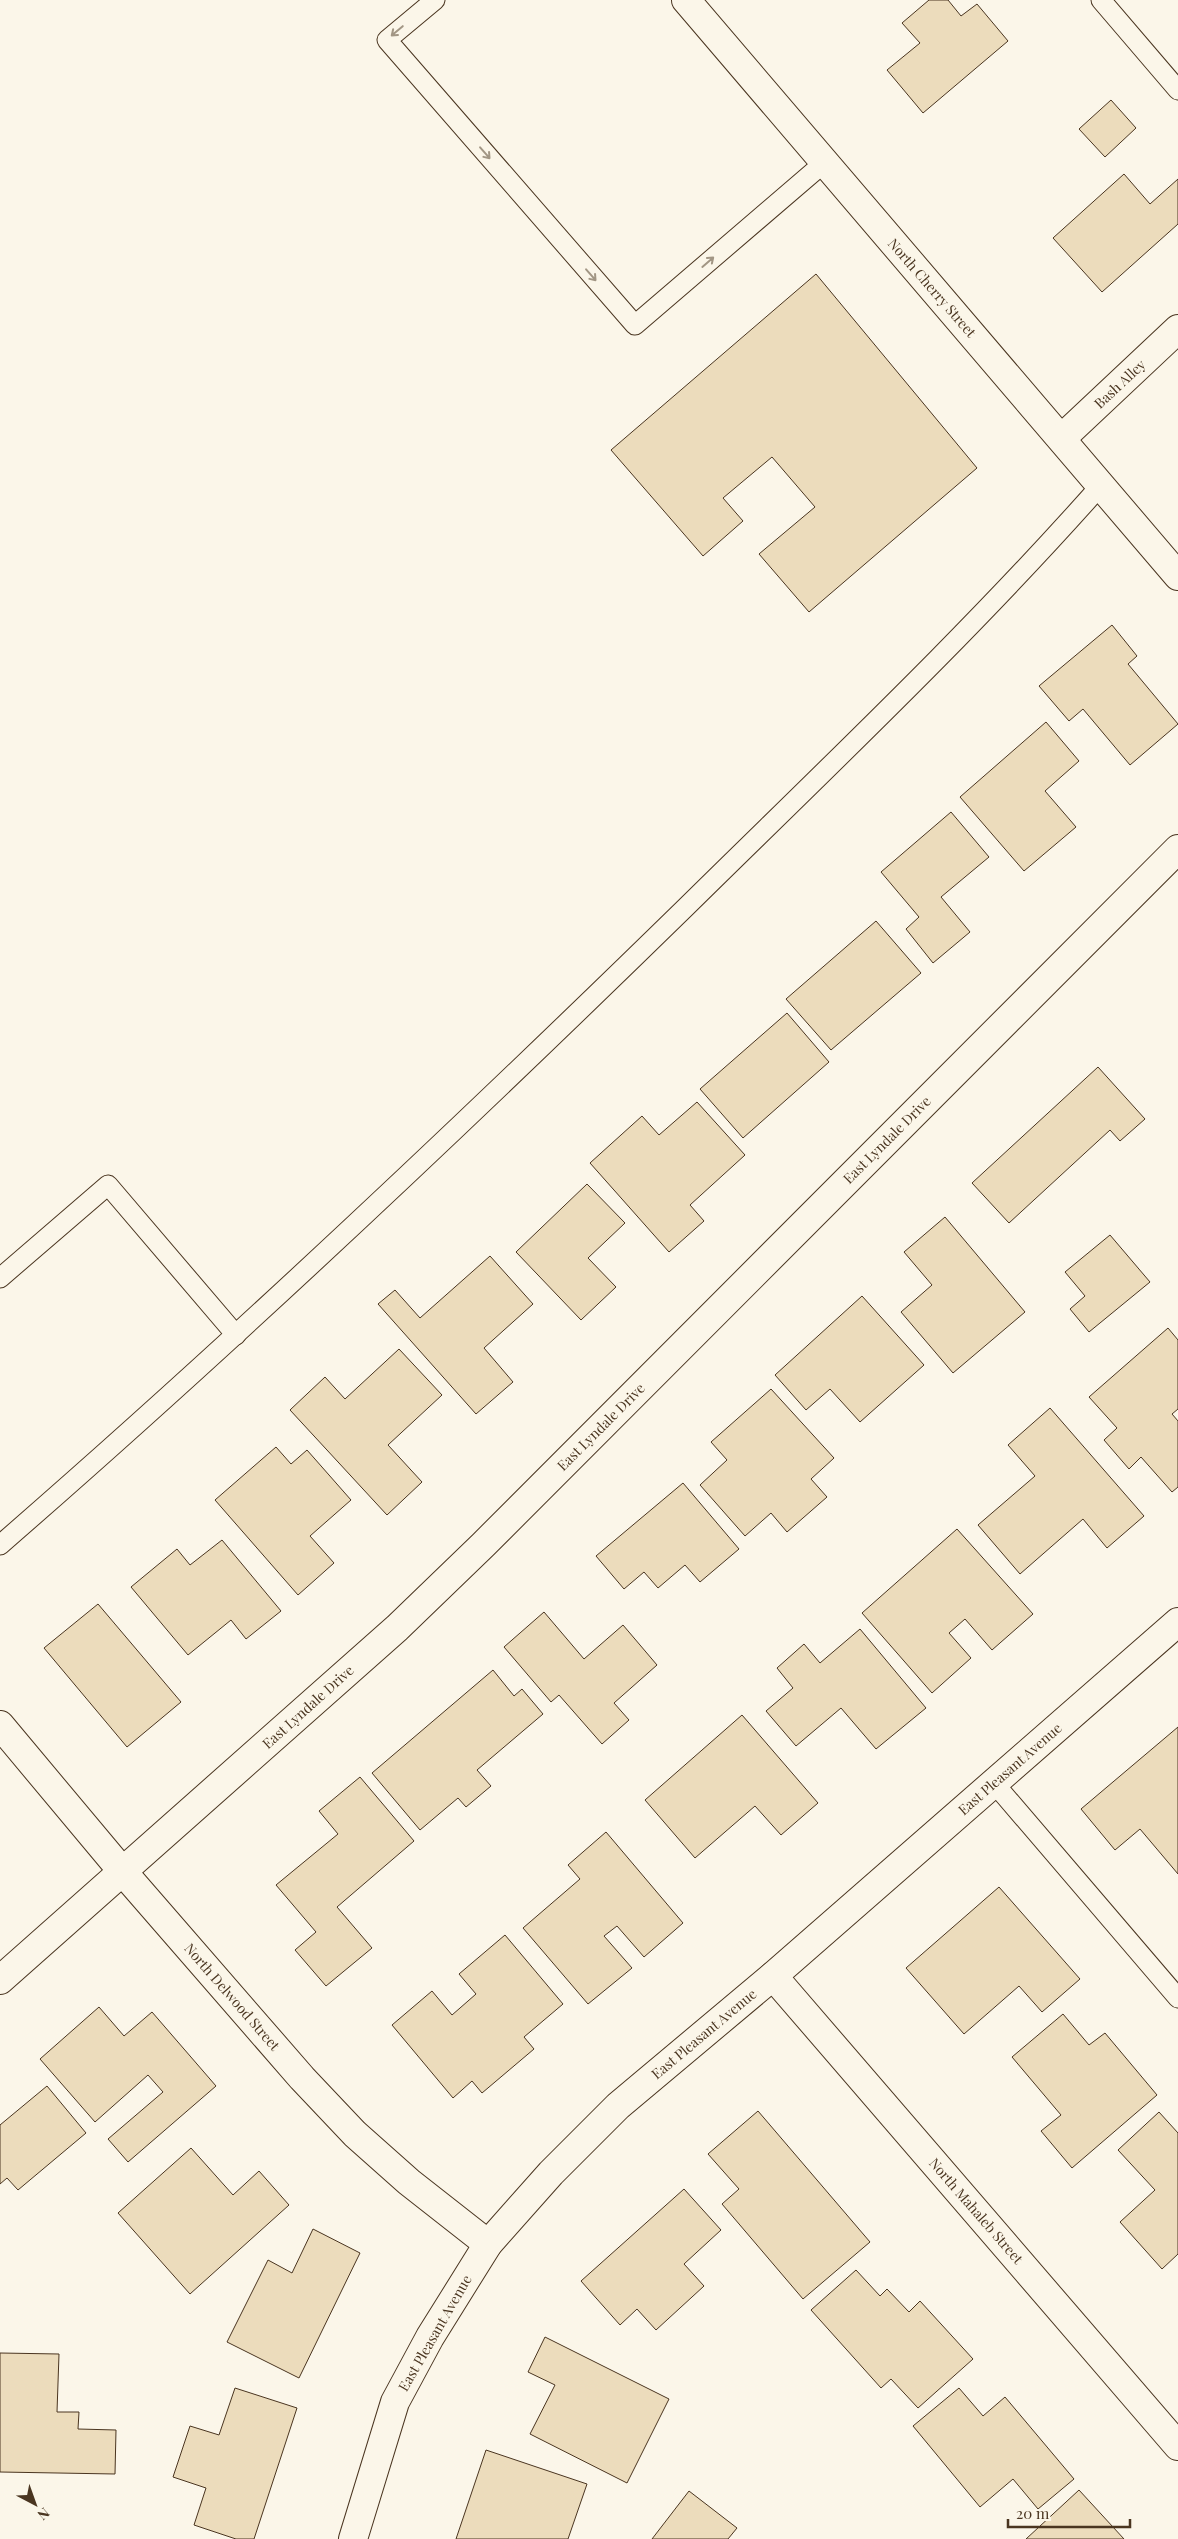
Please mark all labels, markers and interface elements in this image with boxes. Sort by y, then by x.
one-way arrow [391,26,404,37]
one-way arrow [479,146,491,159]
street label: North Cherry Street [884,234,981,342]
one-way arrow [701,257,714,268]
one-way arrow [586,269,597,282]
street label: Bash Alley [1090,355,1150,412]
street label: East Lyndale Drive [839,1092,935,1188]
street label: East Lyndale Drive [553,1379,649,1475]
street label: East Lyndale Drive [258,1661,357,1753]
street label: East Pleasant Avenue [954,1718,1066,1819]
street label: North Delwood Street [180,1939,285,2055]
street label: East Pleasant Avenue [647,1984,760,2083]
street label: North Mahaleb Street [925,2154,1028,2268]
street label: East Pleasant Avenue [393,2271,476,2394]
north arrow [10,2479,60,2529]
scale bar [1008,2496,1130,2528]
text: 20 m [1016,2503,1050,2523]
text: N [34,2504,54,2525]

